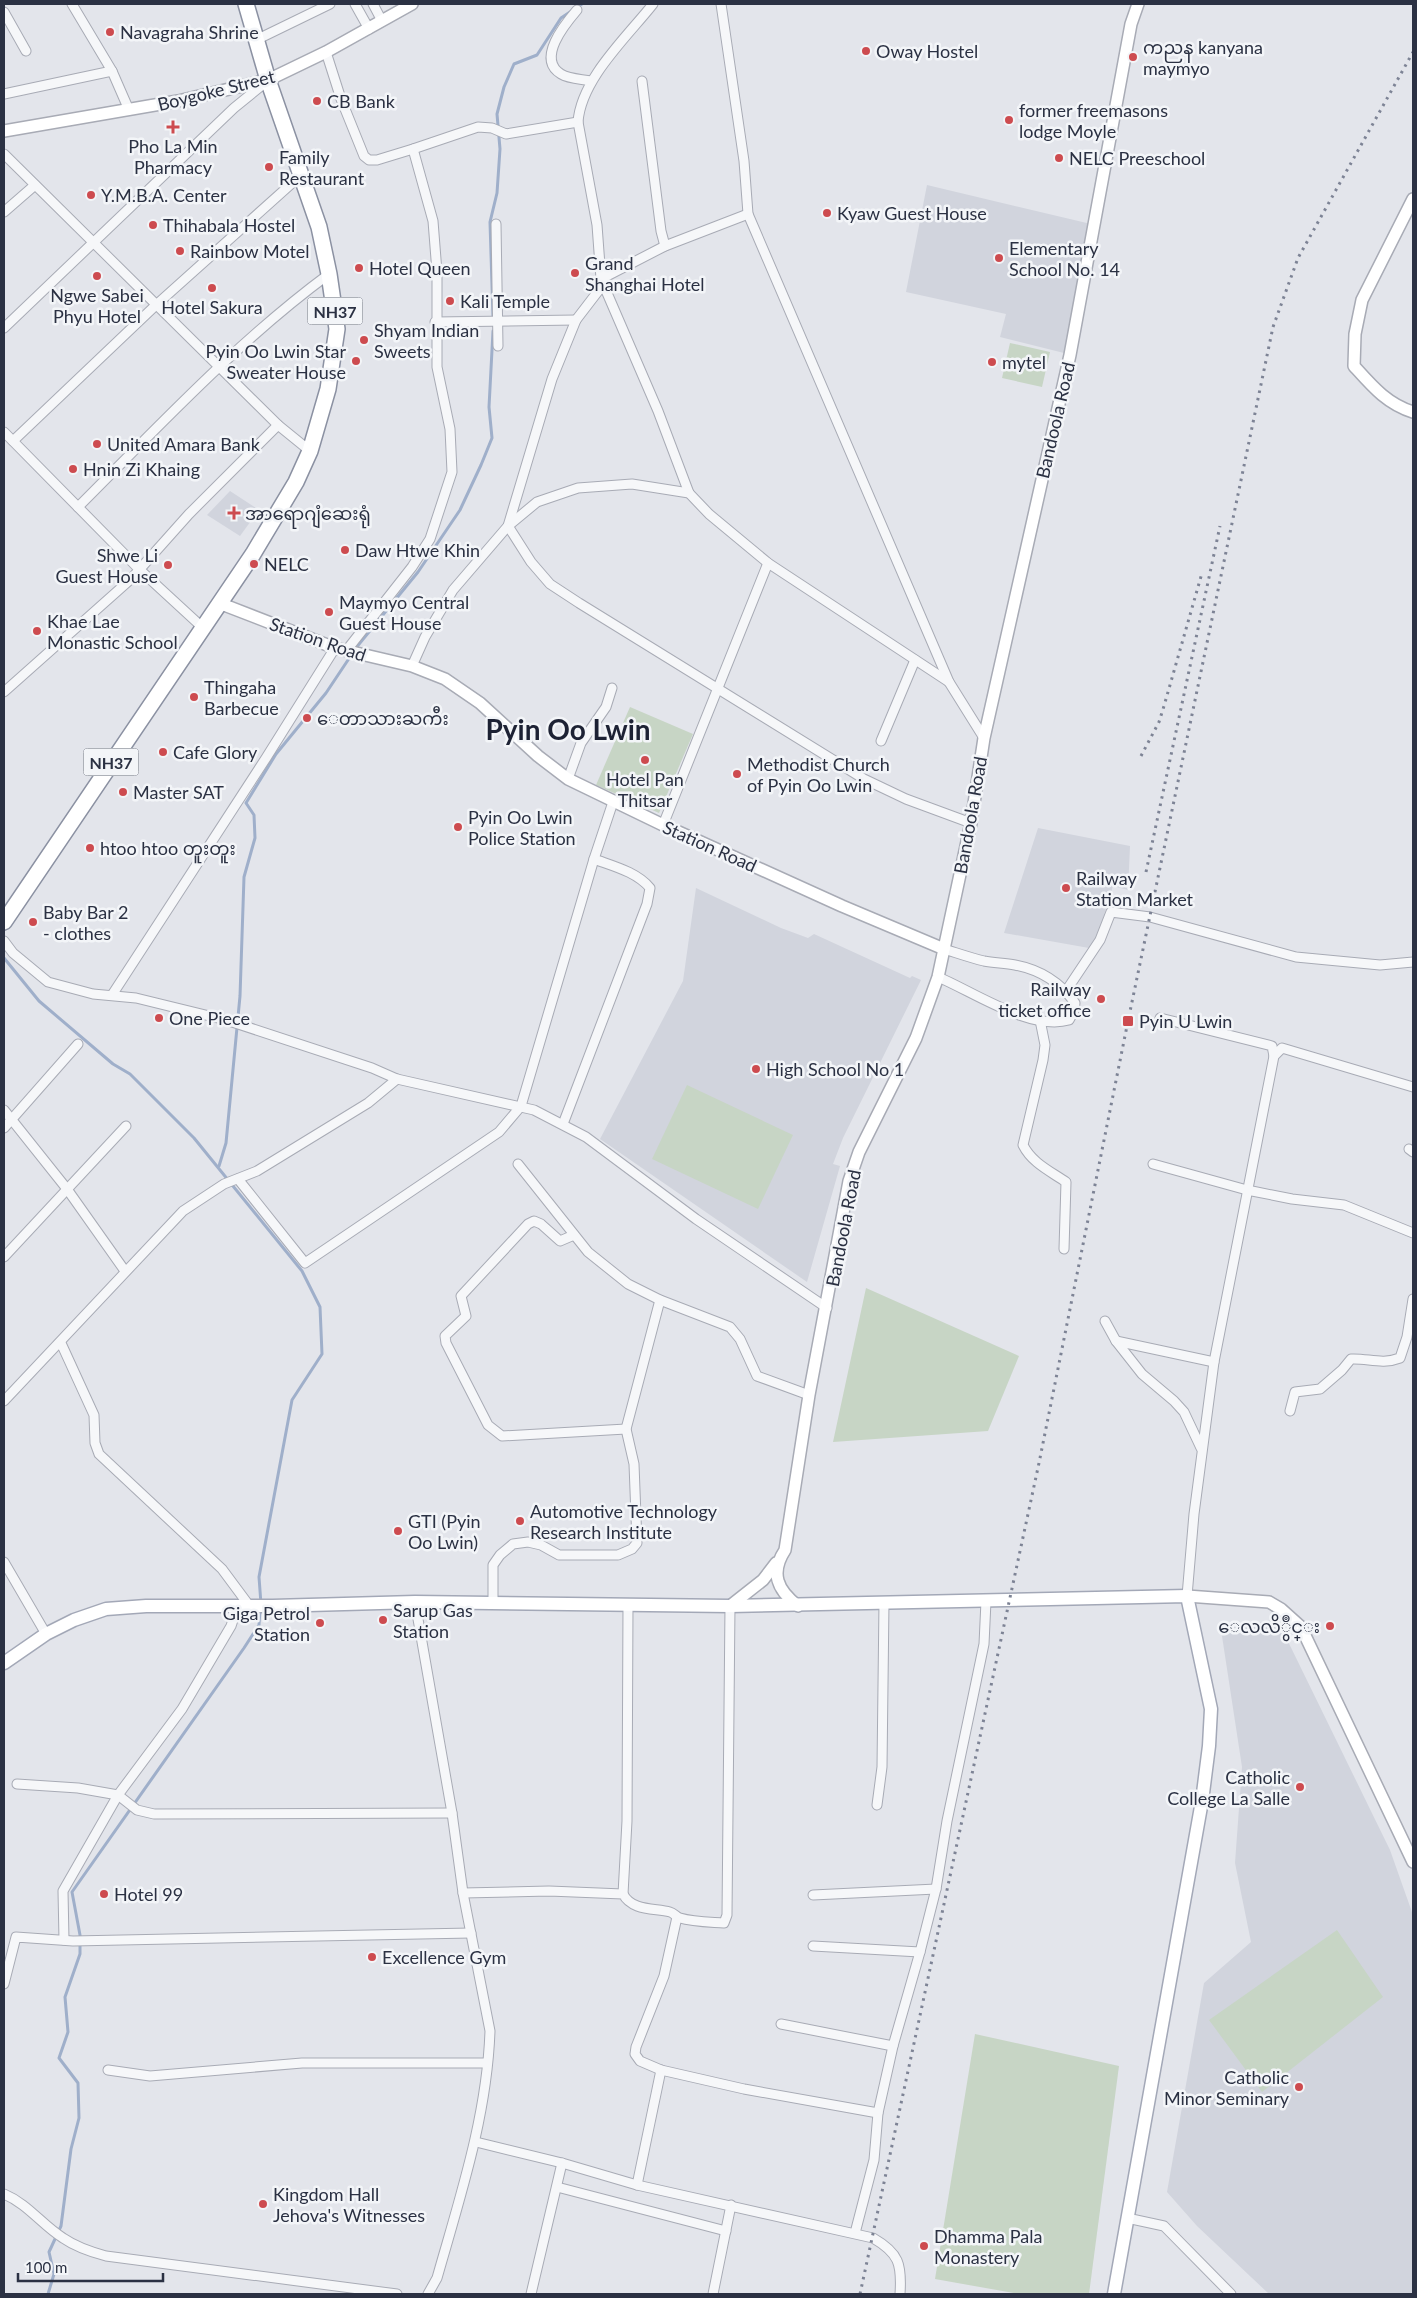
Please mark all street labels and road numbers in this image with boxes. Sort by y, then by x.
street label: Boygoke Street [155,65,277,115]
road number: NH37 [308,298,362,324]
street label: Bandoola Road [1031,360,1079,480]
street label: Station Road [267,612,369,666]
road number: NH37 [84,749,138,776]
street label: Bandoola Road [949,755,991,875]
street label: Station Road [660,816,760,876]
street label: Bandoola Road [821,1168,865,1288]

